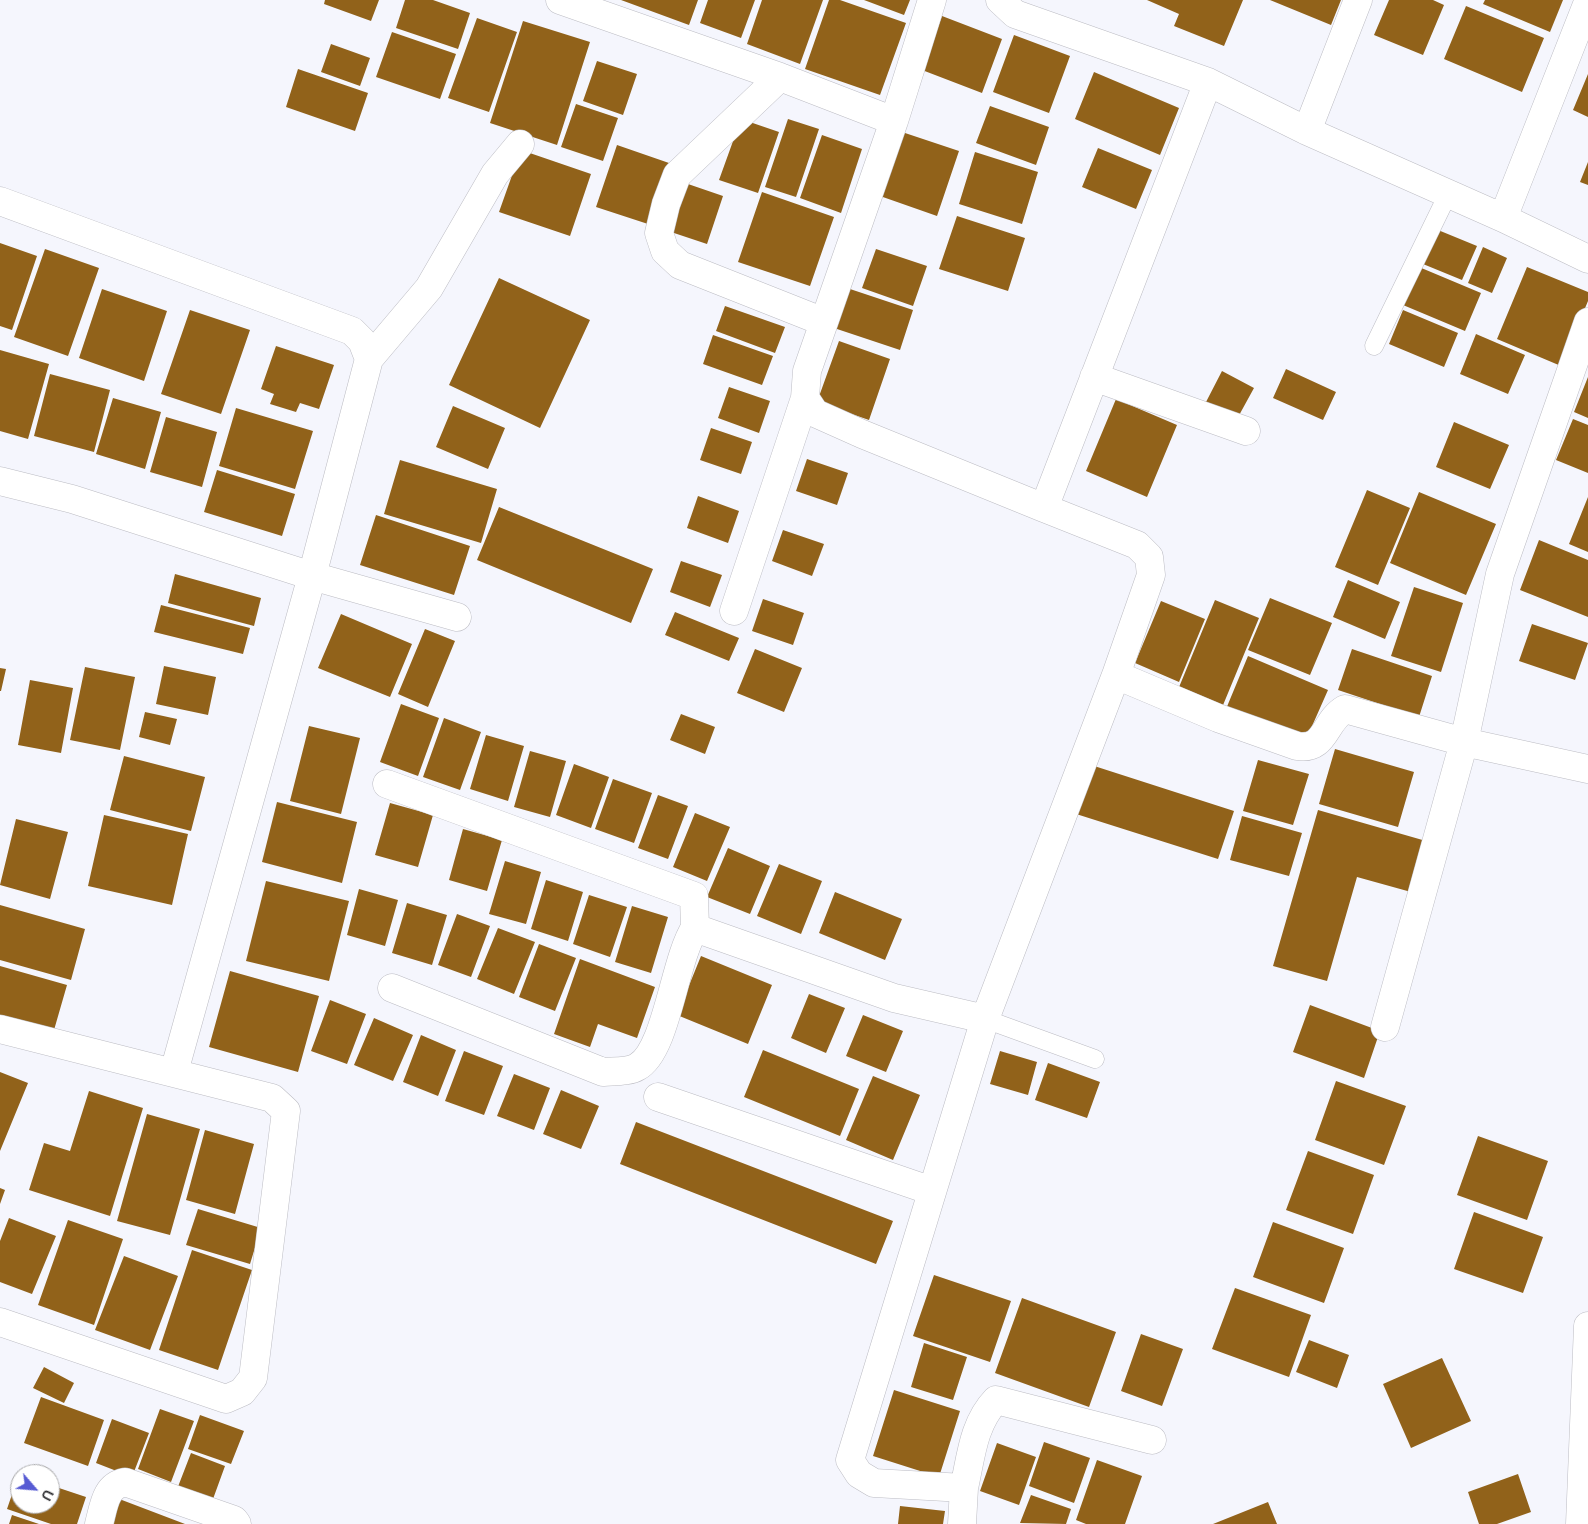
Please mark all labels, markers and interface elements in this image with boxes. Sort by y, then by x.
north arrow [10,1464,60,1514]
text: U [37,1487,58,1504]

